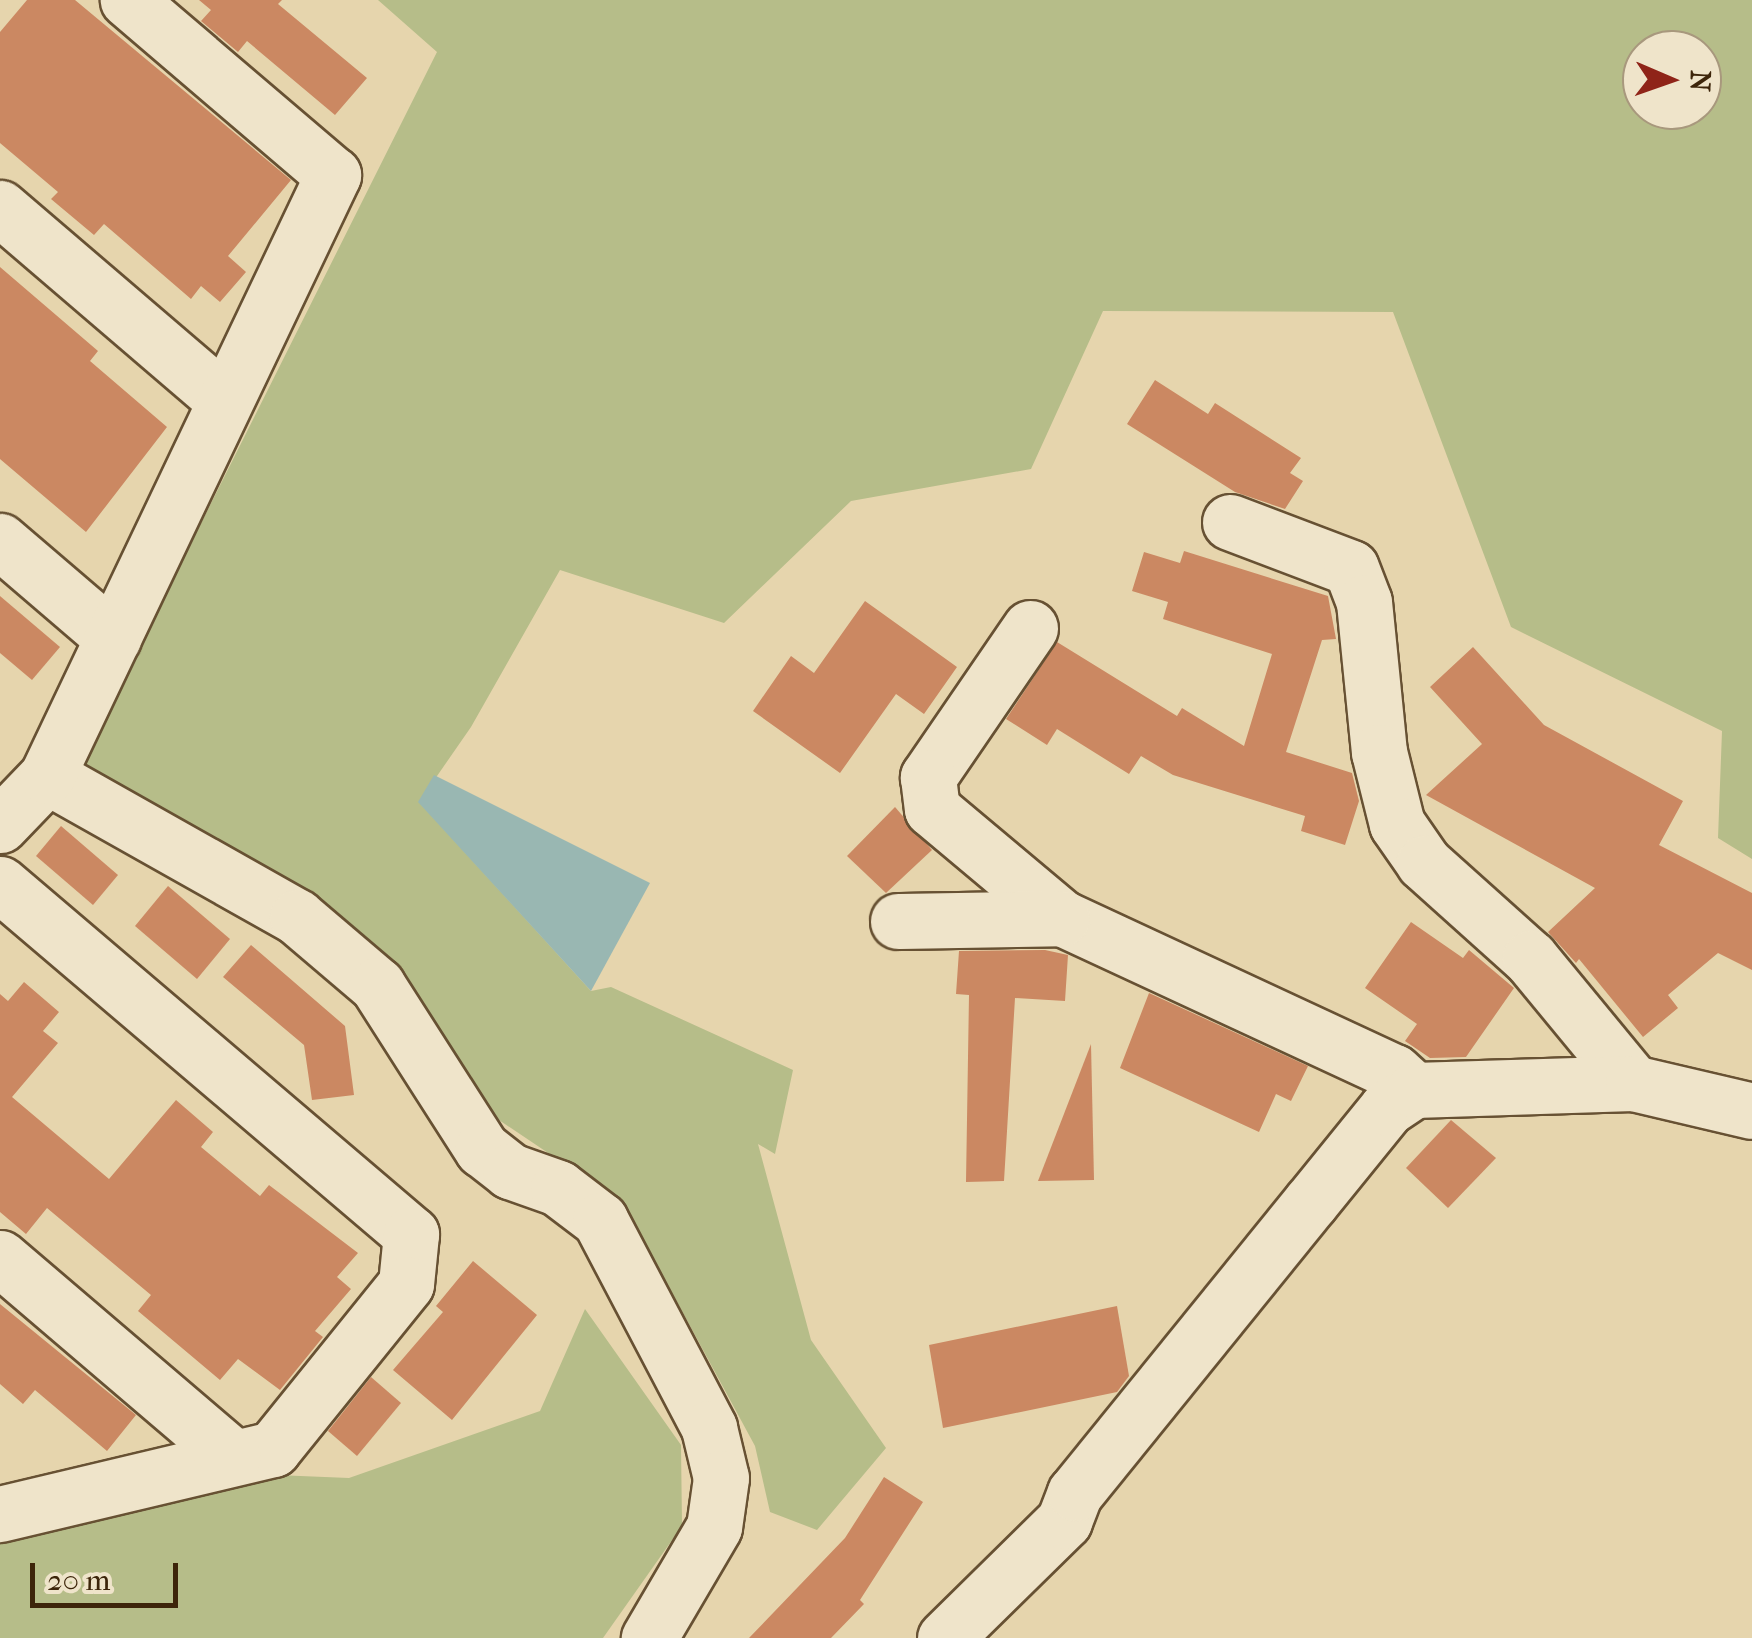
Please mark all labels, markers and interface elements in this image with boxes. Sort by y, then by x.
north arrow [1622,30,1722,130]
text: N [1684,70,1717,92]
scale bar [35,1543,182,1605]
text: 20 m [47,1563,110,1598]

